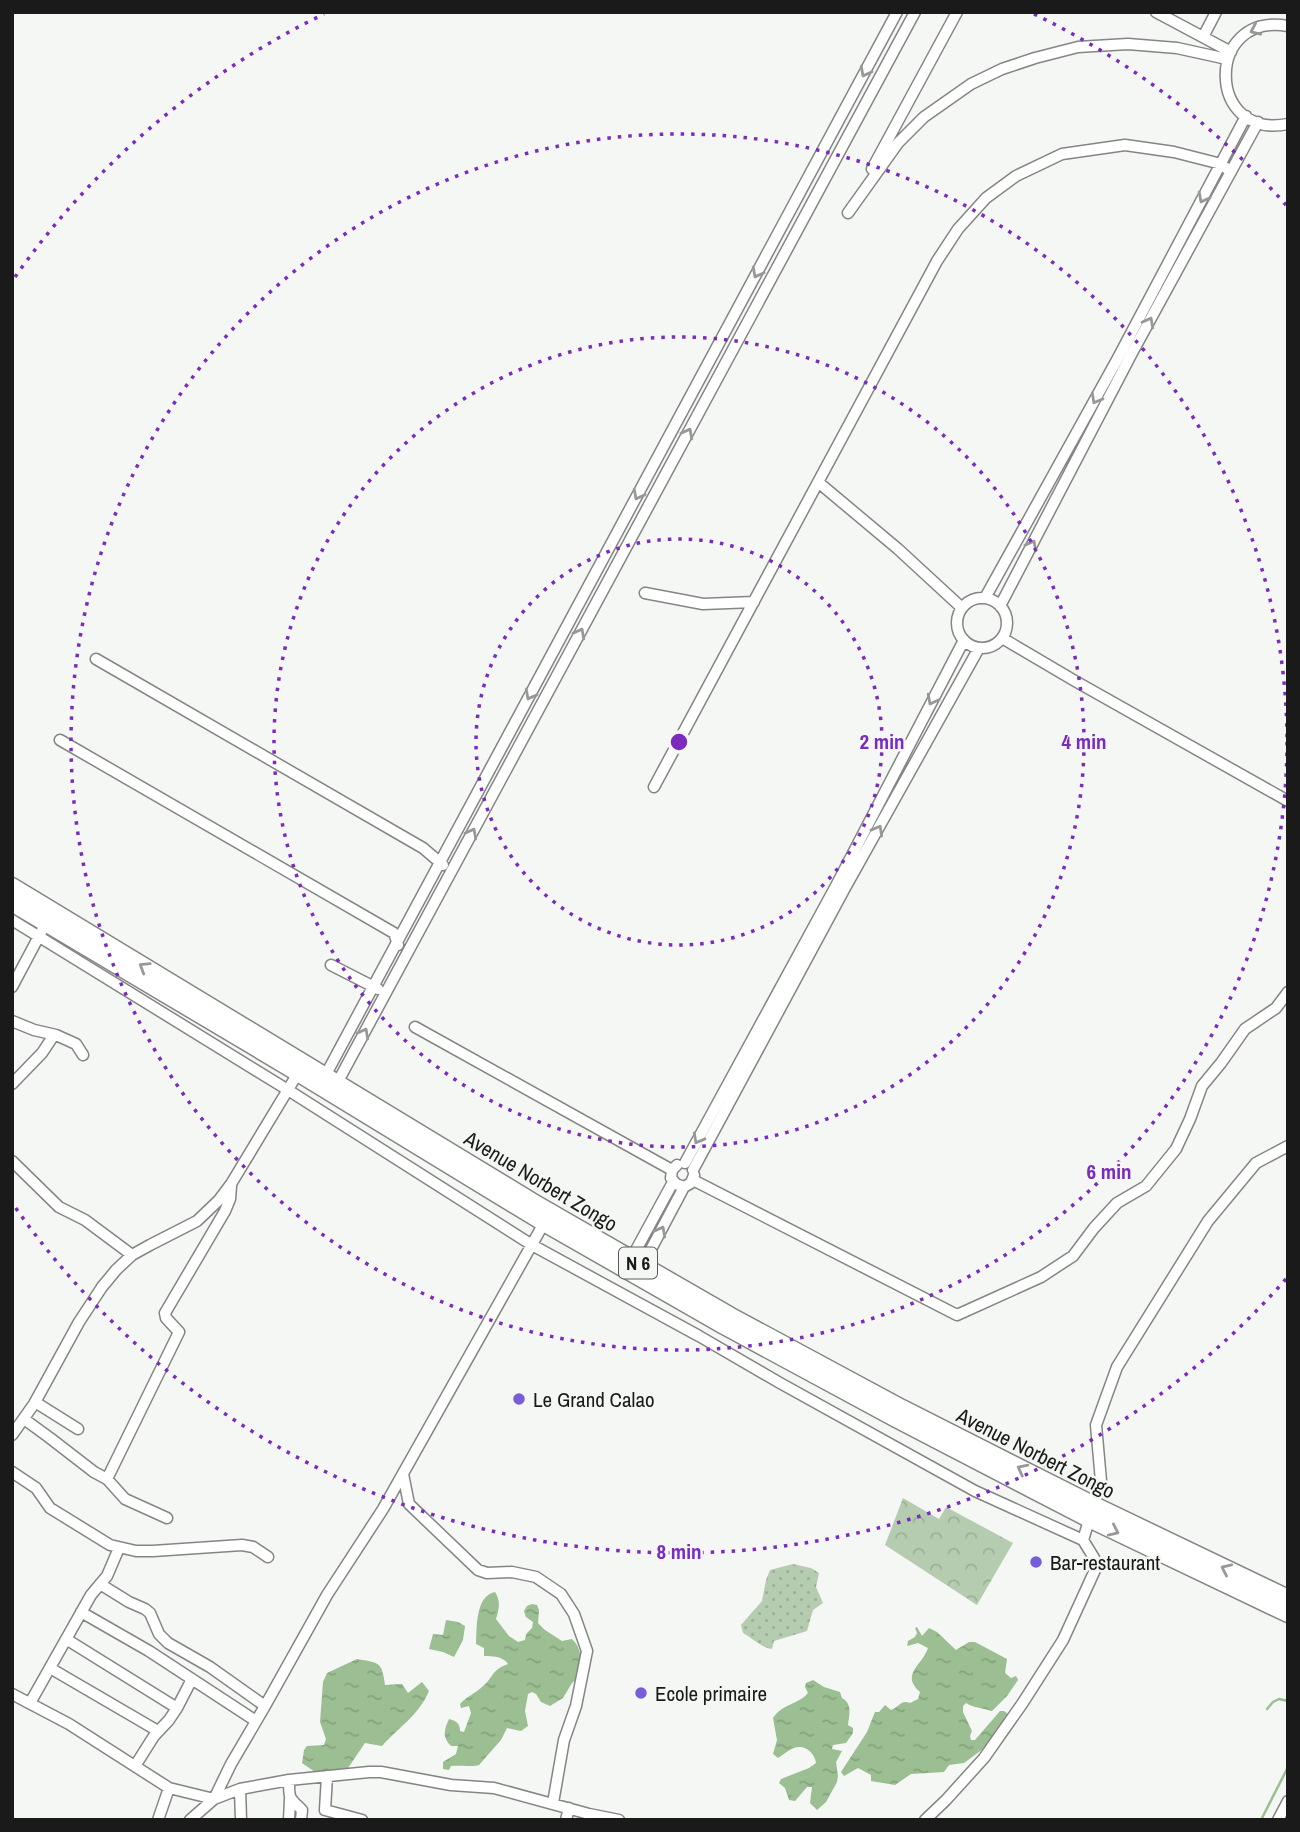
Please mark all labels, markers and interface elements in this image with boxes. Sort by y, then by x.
one-way arrow [1250,22,1262,36]
one-way arrow [860,65,873,78]
one-way arrow [1198,191,1211,204]
one-way arrow [752,265,765,278]
one-way arrow [1141,317,1154,330]
one-way arrow [1091,392,1104,404]
one-way arrow [680,427,693,440]
one-way arrow [632,487,646,500]
one-way arrow [1023,540,1037,552]
one-way arrow [571,628,585,640]
one-way arrow [525,688,538,700]
one-way arrow [927,693,941,706]
text: 2 min [860,727,904,756]
text: 4 min [1062,727,1106,756]
centre of rings [667,730,691,754]
one-way arrow [870,824,883,837]
one-way arrow [463,828,477,840]
one-way arrow [138,962,151,975]
one-way arrow [355,1028,369,1041]
street label: Avenue Norbert Zongo [458,1123,623,1238]
one-way arrow [693,1132,706,1144]
text: 6 min [1087,1157,1131,1186]
one-way arrow [652,1226,666,1239]
road number: N 6 [619,1247,657,1278]
place label: Le Grand Calao [533,1385,655,1414]
marker: Le Grand Calao [511,1391,527,1407]
street label: Avenue Norbert Zongo [951,1400,1120,1505]
one-way arrow [1017,1463,1029,1477]
one-way arrow [1107,1523,1119,1537]
text: 8 min [657,1537,701,1566]
place label: Bar-restaurant [1050,1548,1160,1577]
marker: Bar-restaurant [1028,1554,1044,1570]
one-way arrow [1221,1563,1233,1577]
place label: Ecole primaire [655,1679,767,1708]
marker: Ecole primaire [633,1685,649,1701]

